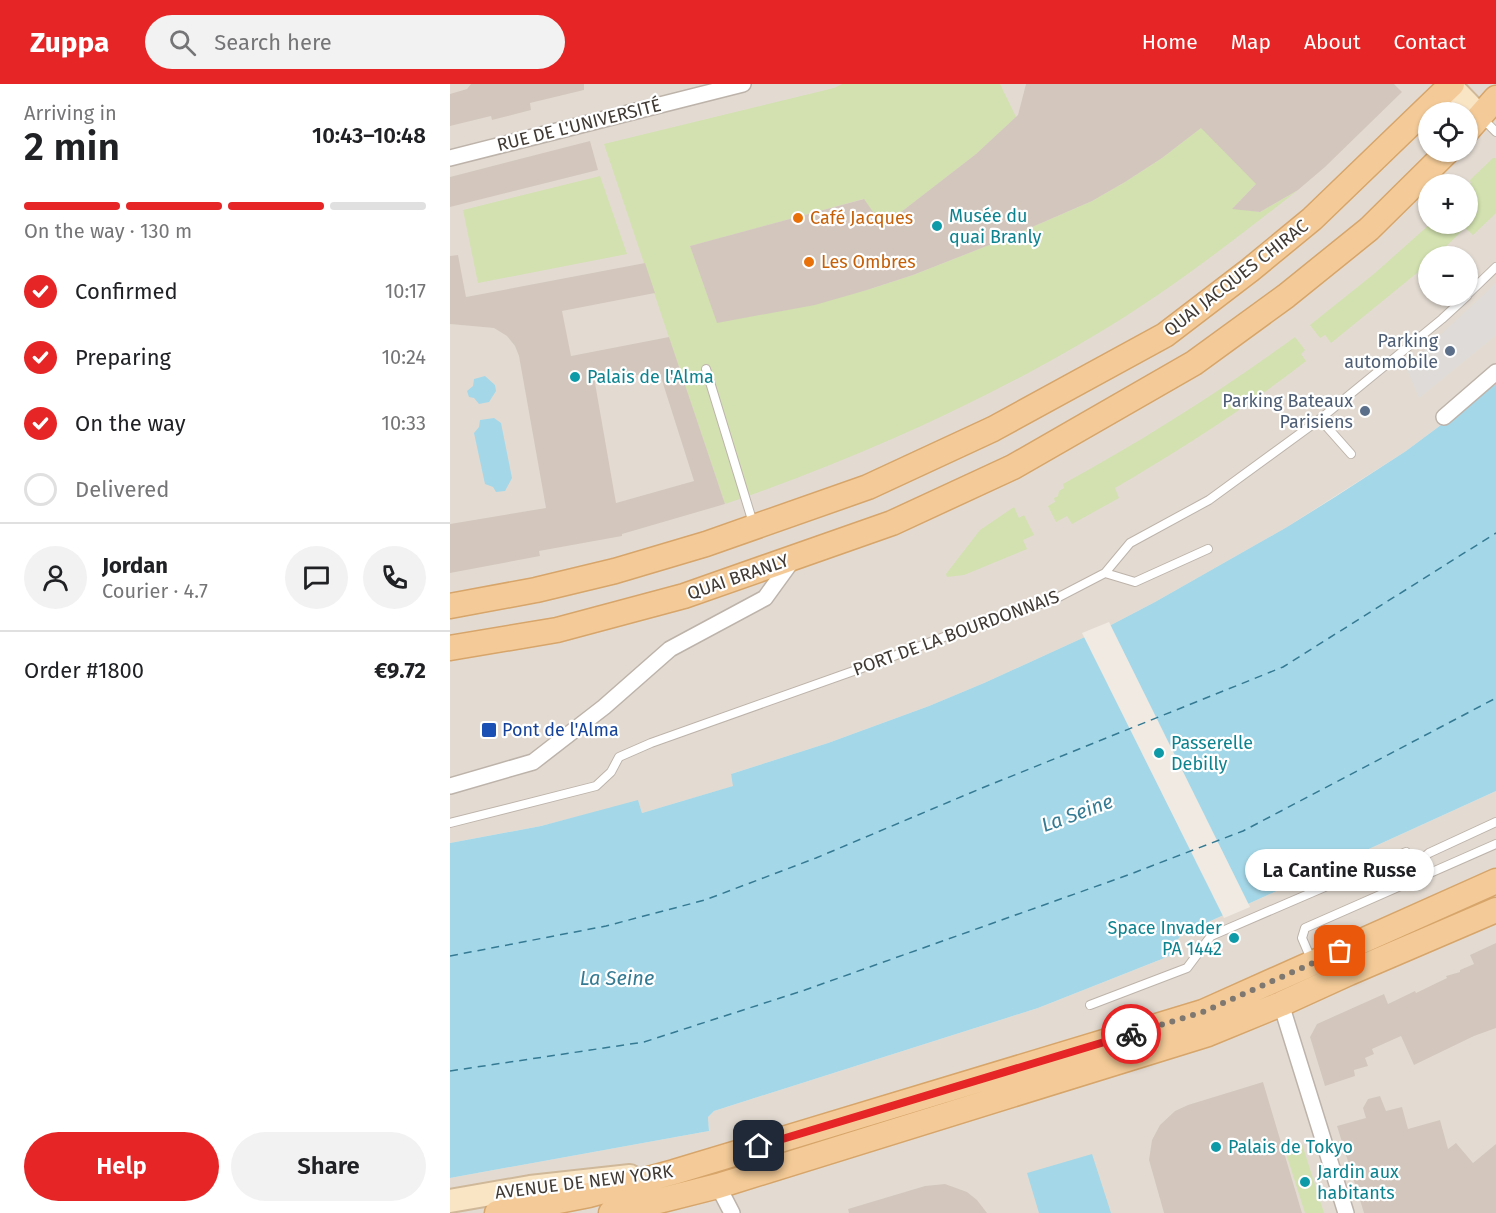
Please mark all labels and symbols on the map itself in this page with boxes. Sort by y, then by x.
street label: RUE DE L'UNIVERSITÉ [495,93,663,156]
place label: Musée du quai Branly [949,205,1042,248]
place label: Café Jacques [810,207,913,229]
marker: Café Jacques [791,211,805,225]
street label: QUAI JACQUES CHIRAC [1159,215,1313,341]
marker: Musée du quai Branly [930,219,944,233]
place label: Les Ombres [821,251,916,273]
marker: Les Ombres [802,255,816,269]
place label: Parking automobile [1344,330,1439,373]
marker: Parking automobile [1443,344,1457,358]
place label: Palais de l'Alma [587,366,714,388]
marker: Palais de l'Alma [568,370,582,384]
place label: Parking Bateaux Parisiens [1222,390,1353,433]
marker: Parking Bateaux Parisiens [1358,404,1372,418]
street label: QUAI BRANLY [684,549,792,605]
street label: PORT DE LA BOURDONNAIS [850,585,1062,681]
place label: Pont de l'Alma [502,719,619,741]
marker: Pont de l'Alma [480,721,498,739]
place label: Passerelle Debilly [1171,732,1253,775]
marker: Passerelle Debilly [1152,746,1166,760]
water label: La Seine [1038,789,1116,837]
callout: La Cantine Russe [1246,849,1434,891]
place label: Space Invader PA 1442 [1107,917,1222,960]
pin [1314,925,1365,976]
marker: Space Invader PA 1442 [1227,931,1241,945]
water label: La Seine [580,966,654,990]
courier [1101,1004,1161,1064]
pin [733,1120,784,1171]
place label: Palais de Tokyo [1228,1136,1353,1158]
marker: Palais de Tokyo [1209,1140,1223,1154]
street label: AVENUE DE NEW YORK [494,1160,675,1204]
place label: Jardin aux habitants [1317,1161,1399,1204]
marker: Jardin aux habitants [1298,1175,1312,1189]

